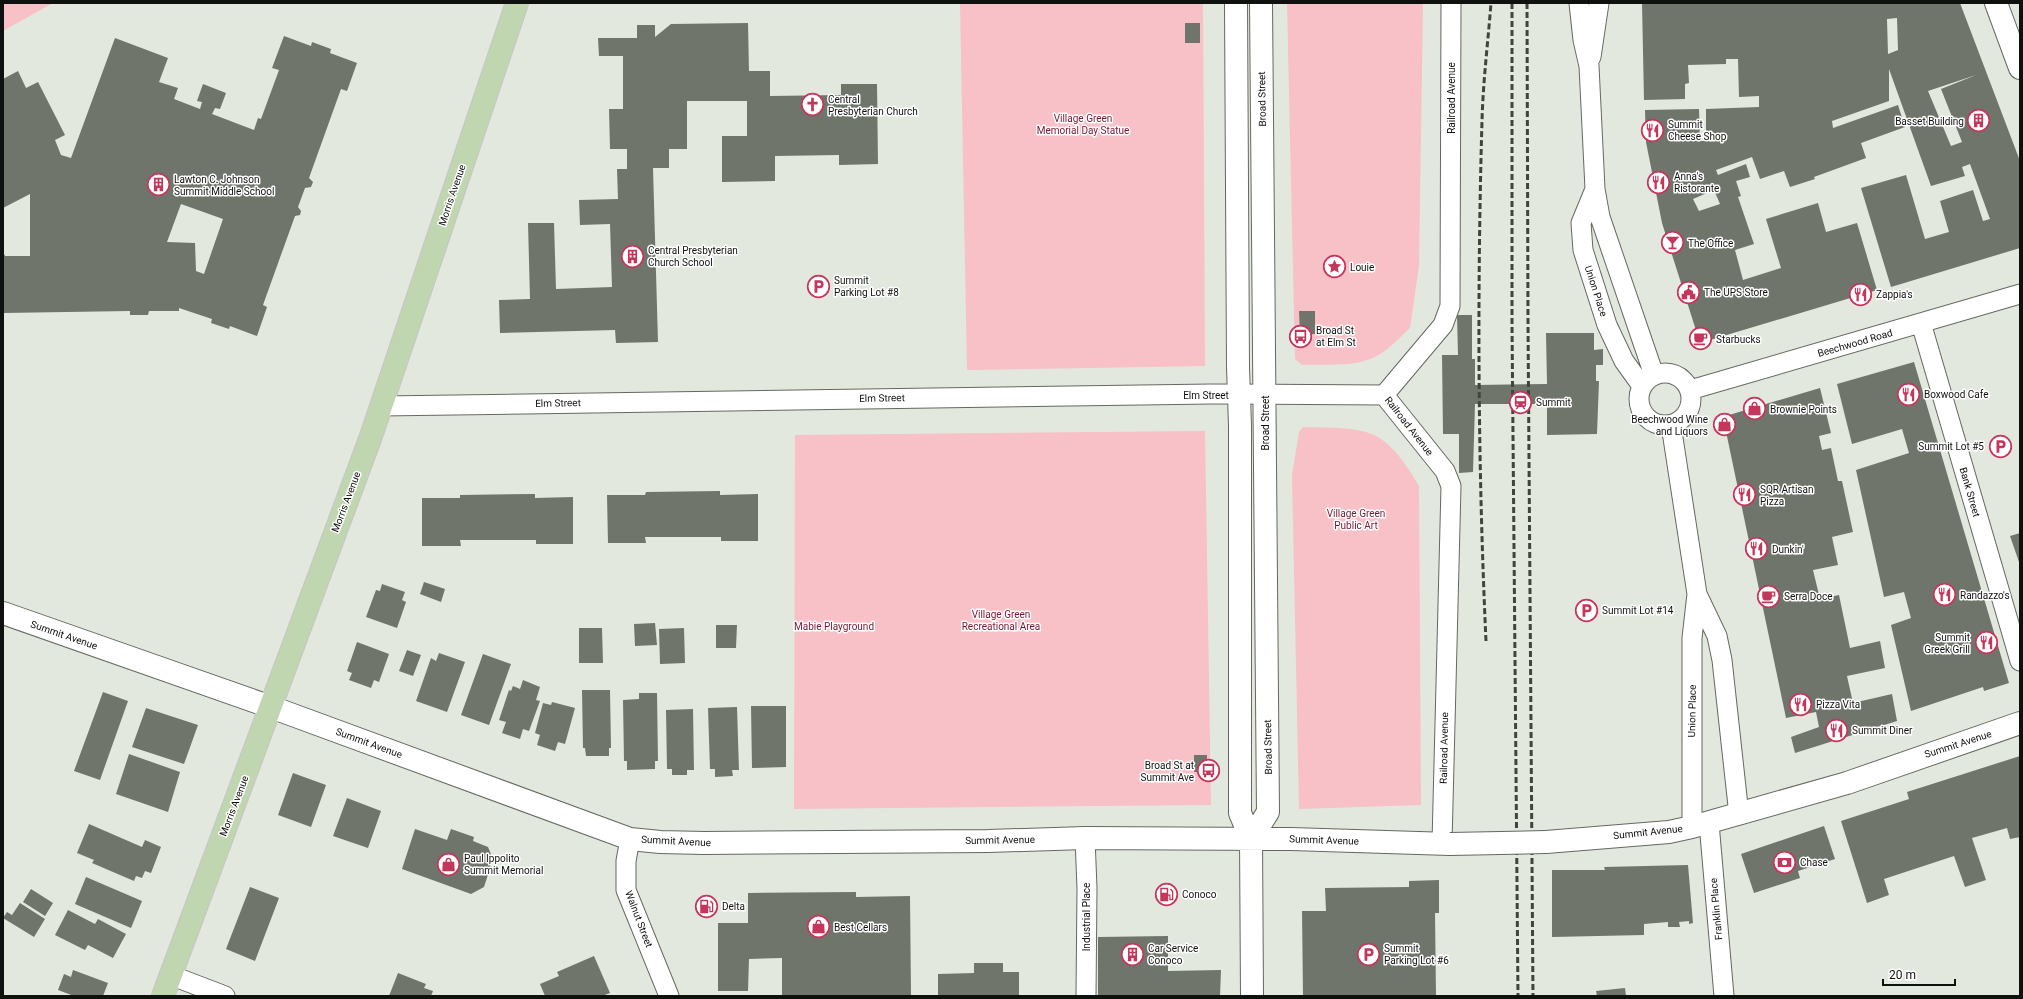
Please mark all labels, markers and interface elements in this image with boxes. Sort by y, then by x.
street label: Railroad Avenue [1446,62,1457,134]
street label: Broad Street [1256,71,1268,127]
church icon: Central Presbyterian Church [799,92,825,118]
place label: Central Presbyterian Church [828,94,918,117]
building icon: Basset Building [1966,108,1992,134]
park label: Village Green Memorial Day Statue [1037,113,1129,136]
place label: Basset Building [1895,116,1964,127]
restaurant icon: Summit Cheese Shop [1639,117,1665,143]
place label: Summit Cheese Shop [1668,119,1727,142]
street label: Morris Avenue [436,163,468,227]
restaurant icon: Anna's Ristorante [1645,169,1671,195]
place label: Anna's Ristorante [1674,171,1719,194]
building icon: Lawton C. Johnson Summit Middle School [145,172,171,198]
place label: Lawton C. Johnson Summit Middle School [174,174,274,197]
bar icon: The Office [1660,230,1686,256]
place label: The Office [1688,238,1733,249]
building icon: Central Presbyterian Church School [620,243,646,269]
place label: Central Presbyterian Church School [648,245,738,268]
place icon: Louie [1321,254,1347,280]
place label: Louie [1350,262,1374,273]
street label: Union Place [1583,264,1609,318]
parking icon: Summit Parking Lot #8 [805,273,831,299]
place label: Summit Parking Lot #8 [834,275,899,298]
public building icon: The UPS Store [1676,279,1702,305]
restaurant icon: Zappia's [1848,281,1874,307]
place label: The UPS Store [1704,287,1768,298]
place label: Zappia's [1876,289,1913,300]
bus stop icon: Broad St at Elm St [1287,323,1313,349]
place label: Broad St at Elm St [1316,325,1356,348]
cafe icon: Starbucks [1688,326,1714,352]
street label: Beechwood Road [1816,327,1894,359]
place label: Starbucks [1716,334,1761,345]
restaurant icon: Boxwood Cafe [1896,381,1922,407]
station icon: Summit [1507,389,1533,415]
place label: Boxwood Cafe [1924,389,1988,400]
street label: Elm Street [1183,390,1229,401]
street label: Elm Street [859,392,905,404]
street label: Railroad Avenue [1383,394,1435,458]
street label: Broad Street [1260,395,1271,451]
shop icon: Brownie Points [1742,396,1768,422]
street label: Elm Street [535,397,581,409]
place label: Summit [1536,397,1571,408]
place label: Brownie Points [1770,404,1837,415]
shop icon: Beechwood Wine and Liquors [1711,412,1737,438]
place label: Beechwood Wine and Liquors [1631,414,1708,437]
parking icon: Summit Lot #5 [1987,433,2013,459]
place label: Summit Lot #5 [1918,441,1984,452]
street label: Bank Street [1958,466,1982,518]
street label: Morris Avenue [329,470,363,534]
restaurant icon: SQR Artisan Pizza [1731,482,1757,508]
place label: SQR Artisan Pizza [1760,484,1813,507]
park label: Village Green Public Art [1327,508,1385,531]
restaurant icon: Dunkin' [1743,536,1769,562]
place label: Dunkin' [1772,544,1804,555]
restaurant icon: Randazzo's [1931,582,1957,608]
cafe icon: Serra Doce [1755,583,1781,609]
place label: Randazzo's [1960,590,2010,601]
place label: Serra Doce [1784,591,1833,602]
parking icon: Summit Lot #14 [1574,597,1600,623]
place label: Summit Lot #14 [1602,605,1674,616]
park label: Village Green Recreational Area [962,609,1040,632]
street label: Summit Avenue [29,618,99,652]
park label: Mabie Playground [794,621,874,632]
restaurant icon: Summit Greek Grill [1973,630,1999,656]
place label: Summit Greek Grill [1924,632,1970,655]
street label: Union Place [1686,684,1698,738]
restaurant icon: Pizza Vita [1788,691,1814,717]
place label: Pizza Vita [1816,699,1860,710]
street label: Railroad Avenue [1438,712,1450,784]
restaurant icon: Summit Diner [1823,717,1849,743]
street label: Broad Street [1262,719,1274,775]
place label: Summit Diner [1852,725,1913,736]
street label: Summit Avenue [334,726,404,760]
street label: Summit Avenue [1923,728,1993,760]
bus stop icon: Broad St at Summit Ave [1196,758,1222,784]
place label: Broad St at Summit Ave [1140,760,1194,783]
street label: Morris Avenue [217,774,251,838]
street label: Summit Avenue [1613,823,1683,841]
street label: Summit Avenue [1289,833,1359,847]
street label: Summit Avenue [641,834,711,848]
street label: Summit Avenue [965,834,1035,846]
bank icon: Chase [1771,849,1797,875]
shop icon: Paul Ippolito Summit Memorial [435,851,461,877]
place label: Paul Ippolito Summit Memorial [464,853,543,876]
place label: Chase [1800,857,1828,868]
street label: Franklin Place [1708,878,1724,940]
fuel station icon: Conoco [1153,881,1179,907]
street label: Industrial Place [1081,883,1092,951]
street label: Walnut Street [623,889,655,949]
place label: Conoco [1182,889,1217,900]
fuel station icon: Delta [693,893,719,919]
place label: Delta [722,901,745,912]
shop icon: Best Cellars [806,914,832,940]
place label: Best Cellars [834,922,887,933]
building icon: Car Service Conoco [1120,941,1146,967]
parking icon: Summit Parking Lot #6 [1356,941,1382,967]
place label: Car Service Conoco [1148,943,1198,966]
place label: Summit Parking Lot #6 [1384,943,1449,966]
scale bar [1883,961,1955,987]
text: 20 m [1889,968,1916,982]

